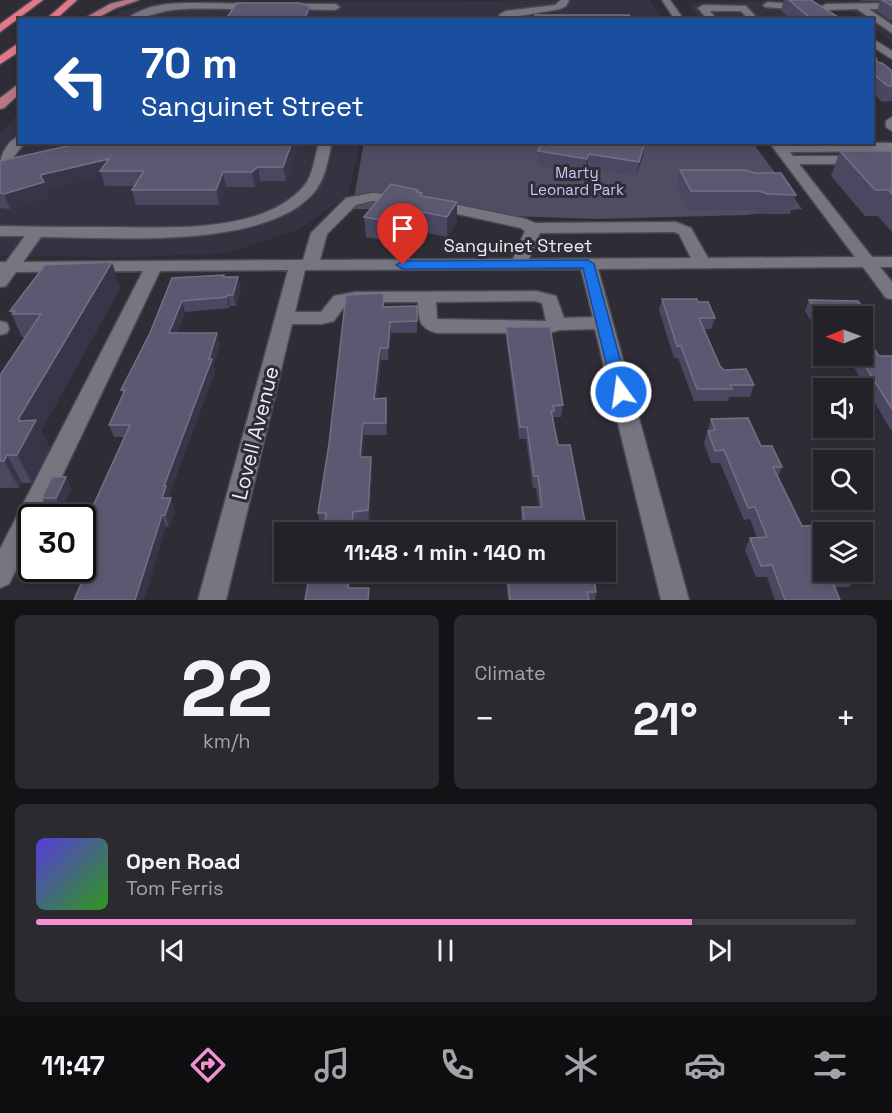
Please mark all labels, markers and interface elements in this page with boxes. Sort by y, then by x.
text: 70 m [141,37,238,90]
icon: left [42,42,120,120]
text: Sanguinet Street [141,89,364,124]
park label: Marty Leonard Park [530,163,624,199]
pin [377,203,428,265]
icon: arrive [386,212,419,245]
street label: Sanguinet Street [444,234,592,257]
north arrow [813,306,873,366]
map controls [813,306,873,582]
position arrow [589,360,653,424]
street label: Lovell Avenue [225,363,285,503]
button: sound [813,378,873,438]
button: search [813,450,873,510]
speed limit sign: 30 [18,504,96,582]
button: layers [813,522,873,582]
text: 11:48 · 1 min · 140 m [344,538,546,566]
text: 22 [180,639,273,739]
text: Climate [475,660,546,686]
text: 21° [633,691,698,748]
text: − [475,698,495,740]
text: + [836,698,856,740]
text: km/h [203,728,251,754]
text: Open Road [126,847,241,875]
text: Tom Ferris [126,875,224,901]
icon: previous [156,934,189,967]
icon: pause [429,934,462,967]
icon: next [703,934,736,967]
icon: directions [187,1044,229,1086]
icon: music [311,1044,353,1086]
icon: phone [436,1044,478,1086]
icon: climate [560,1044,602,1086]
icon: car [684,1044,726,1086]
icon: filters [809,1044,851,1086]
text: 11:47 [41,1048,105,1083]

